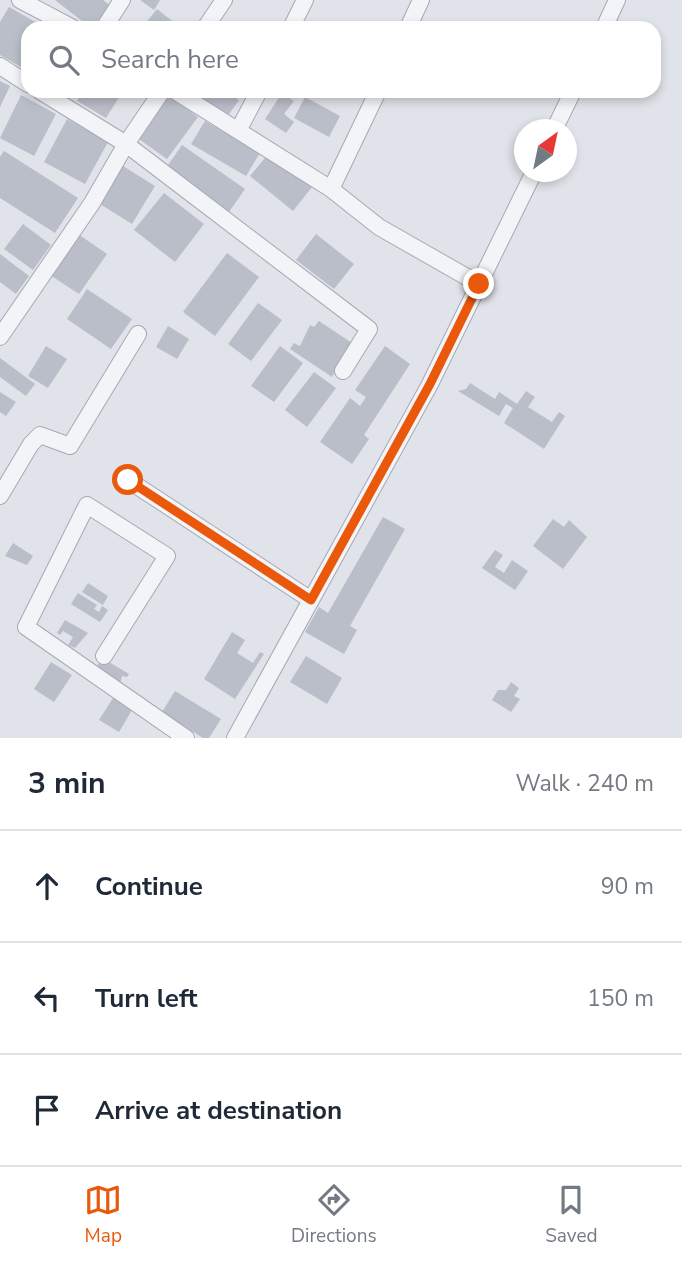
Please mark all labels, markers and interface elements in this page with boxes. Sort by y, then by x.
search box [21,21,661,98]
icon: search [45,41,83,79]
text: Search here [101,42,239,77]
north arrow [514,119,577,182]
route end [463,268,494,299]
route start [112,464,143,495]
text: 3 min [28,763,106,804]
text: Walk · 240 m [515,768,654,799]
icon: ahead [28,867,66,905]
text: Continue [95,869,203,904]
text: 90 m [601,871,654,902]
icon: left [28,979,66,1017]
text: Turn left [95,981,198,1016]
text: 150 m [587,983,654,1014]
icon: arrive [28,1091,66,1129]
text: Arrive at destination [95,1093,342,1128]
tab: Map [84,1181,122,1249]
tab: Directions [291,1181,377,1249]
tab: Saved [545,1181,598,1249]

